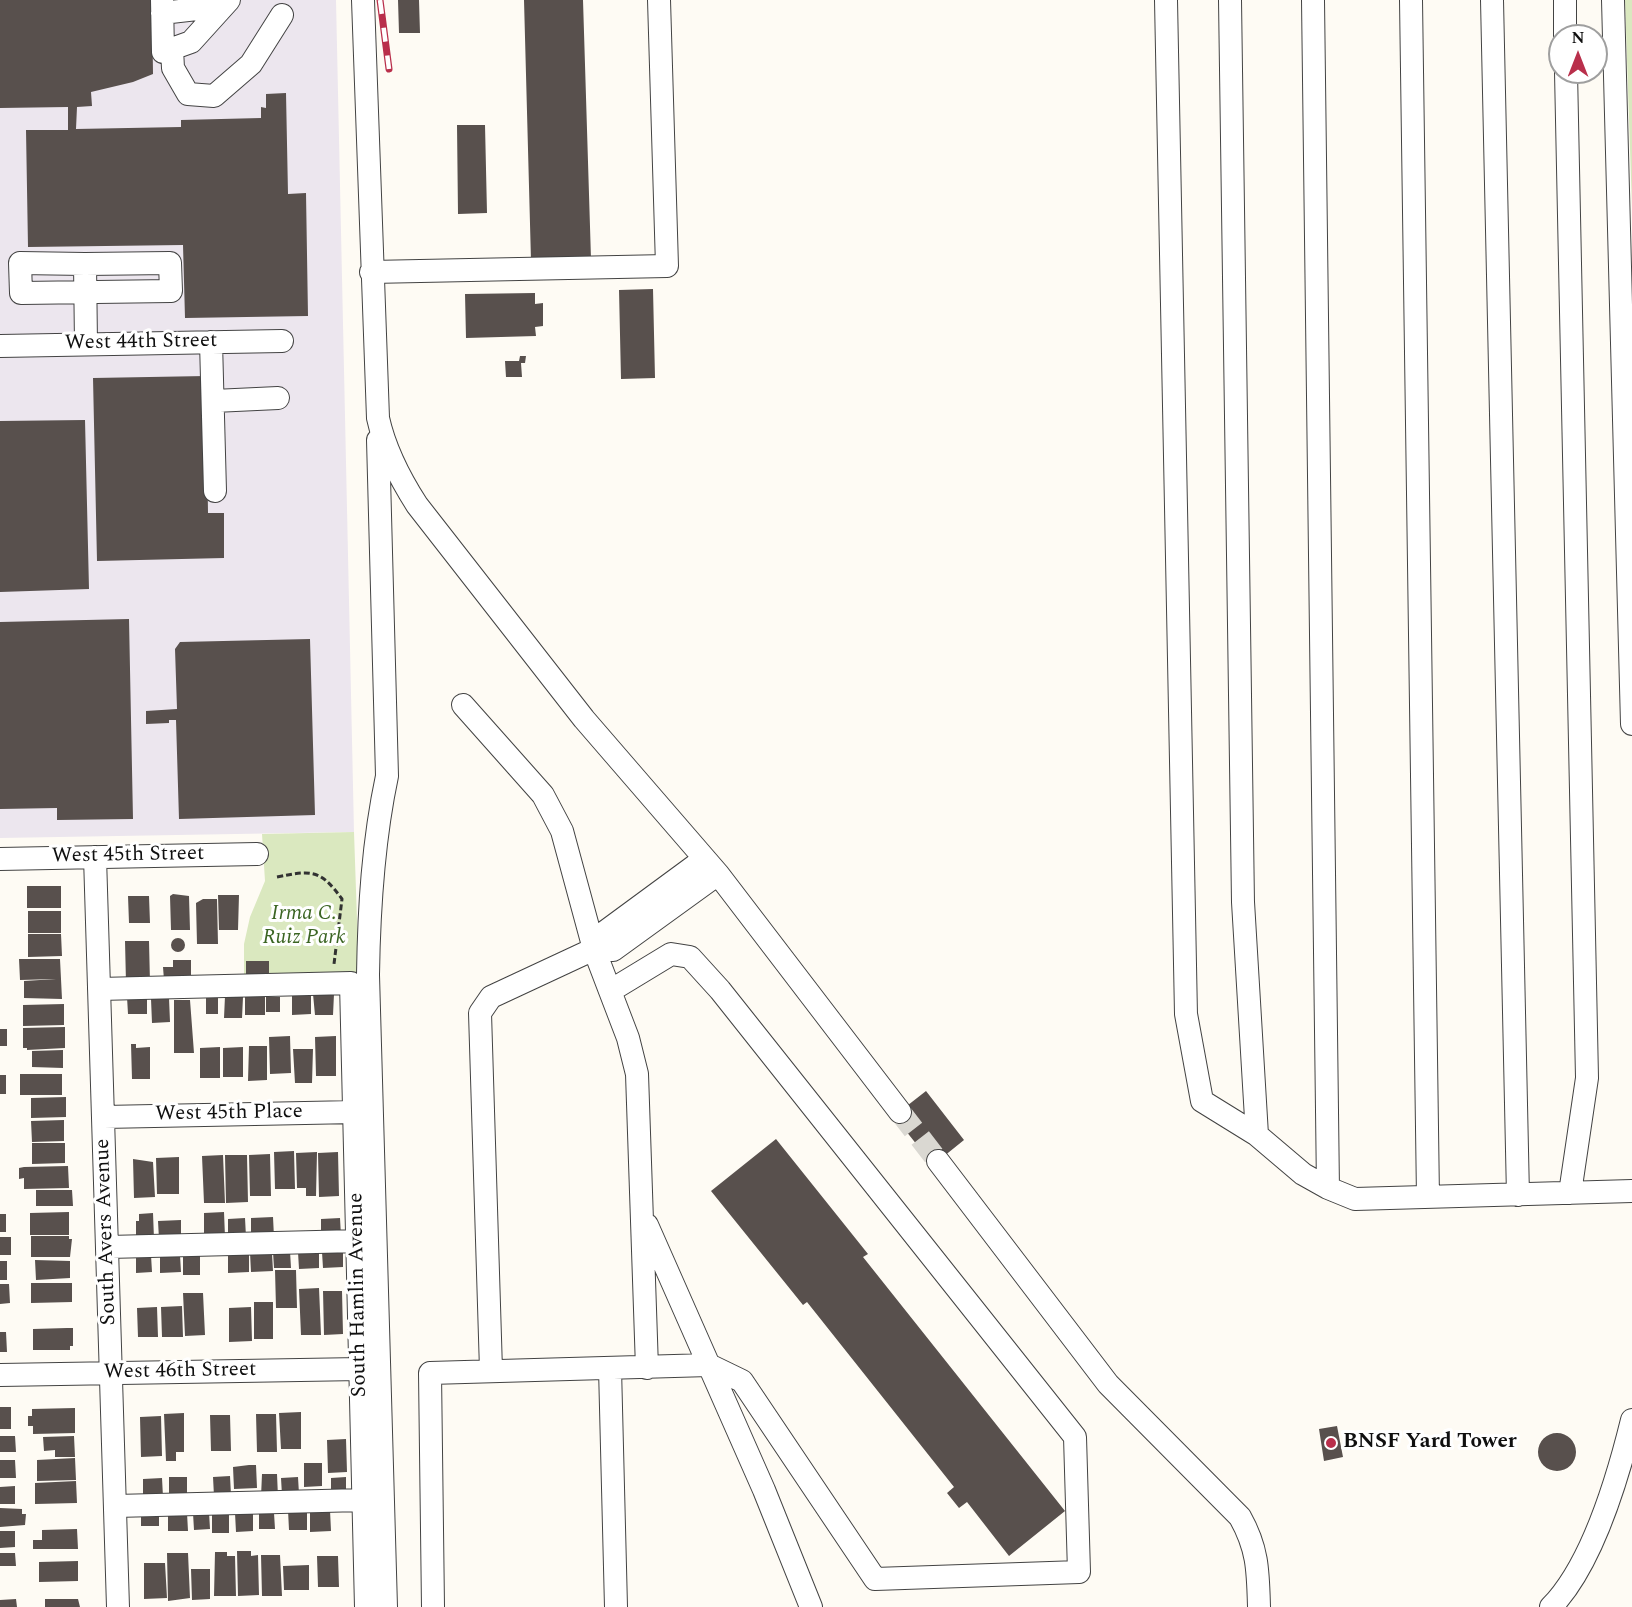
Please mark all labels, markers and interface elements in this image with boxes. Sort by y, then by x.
north arrow [1548,24,1608,84]
text: N [1571,26,1585,50]
street label: West 44th Street [64,329,218,357]
street label: West 45th Street [51,842,205,870]
park label: Irma C. Ruiz Park [262,902,346,952]
street label: West 45th Place [155,1100,303,1128]
street label: South Avers Avenue [91,1138,123,1326]
street label: South Hamlin Avenue [345,1193,373,1397]
street label: West 46th Street [103,1358,257,1386]
place label: BNSF Yard Tower [1343,1430,1517,1456]
marker: BNSF Yard Tower [1324,1436,1338,1450]

